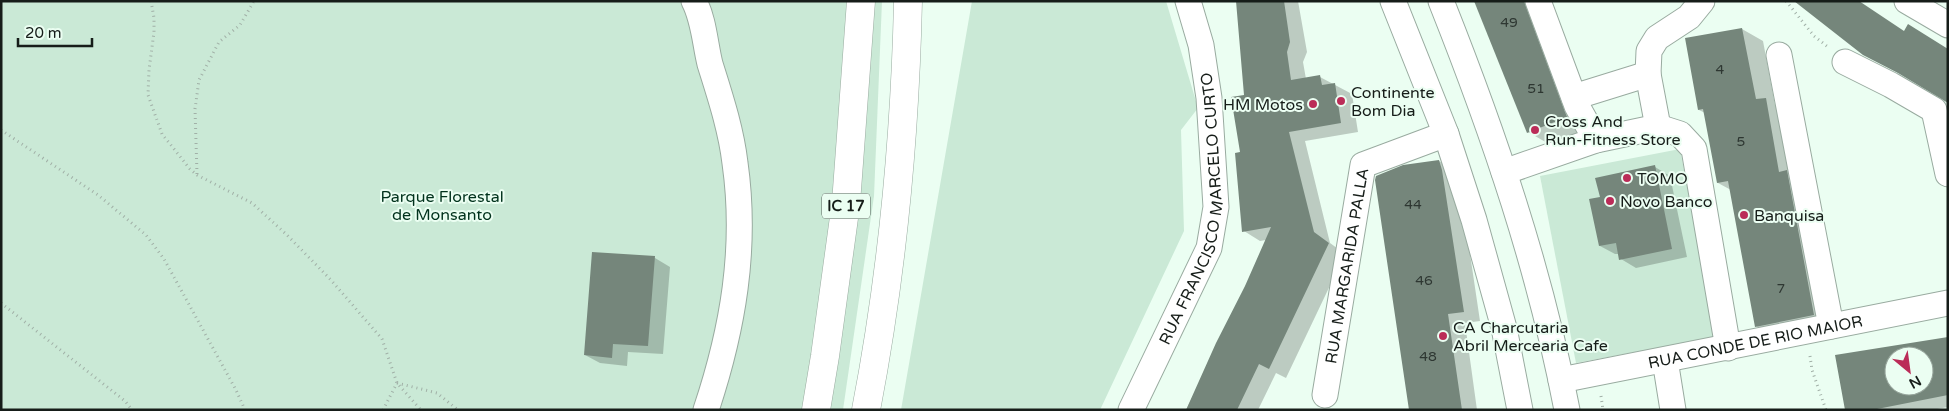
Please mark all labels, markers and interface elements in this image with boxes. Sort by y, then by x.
house number: 49 [1500,14,1518,31]
scale bar [18,15,91,47]
text: 20 m [25,24,62,42]
house number: 4 [1716,61,1725,78]
street label: RUA FRANCISCO MARCELO CURTO [1155,71,1228,348]
house number: 51 [1527,80,1545,97]
place label: Continente Bom Dia [1351,83,1435,121]
place label: HM Motos [1223,95,1303,115]
marker: Continente Bom Dia [1335,95,1347,107]
marker: HM Motos [1307,98,1319,110]
place label: Cross And Run-Fitness Store [1545,112,1681,150]
marker: Cross And Run-Fitness Store [1529,124,1541,136]
house number: 5 [1737,133,1745,150]
street label: RUA MARGARIDA PALLA [1321,166,1373,365]
place label: TOMO [1637,169,1688,189]
marker: TOMO [1621,172,1633,184]
park label: Parque Florestal de Monsanto [380,187,504,225]
place label: Novo Banco [1620,192,1713,212]
road number: IC 17 [822,194,870,218]
marker: Novo Banco [1604,195,1616,207]
house number: 44 [1404,196,1422,213]
place label: Banquisa [1754,206,1824,226]
marker: Banquisa [1738,209,1750,221]
house number: 46 [1415,272,1433,289]
house number: 7 [1777,280,1785,297]
street label: RUA CONDE DE RIO MAIOR [1646,311,1864,373]
place label: CA Charcutaria Abril Mercearia Cafe [1453,318,1608,356]
marker: CA Charcutaria Abril Mercearia Cafe [1437,330,1449,342]
north arrow [1884,346,1934,396]
house number: 48 [1419,348,1437,365]
text: N [1906,372,1924,392]

